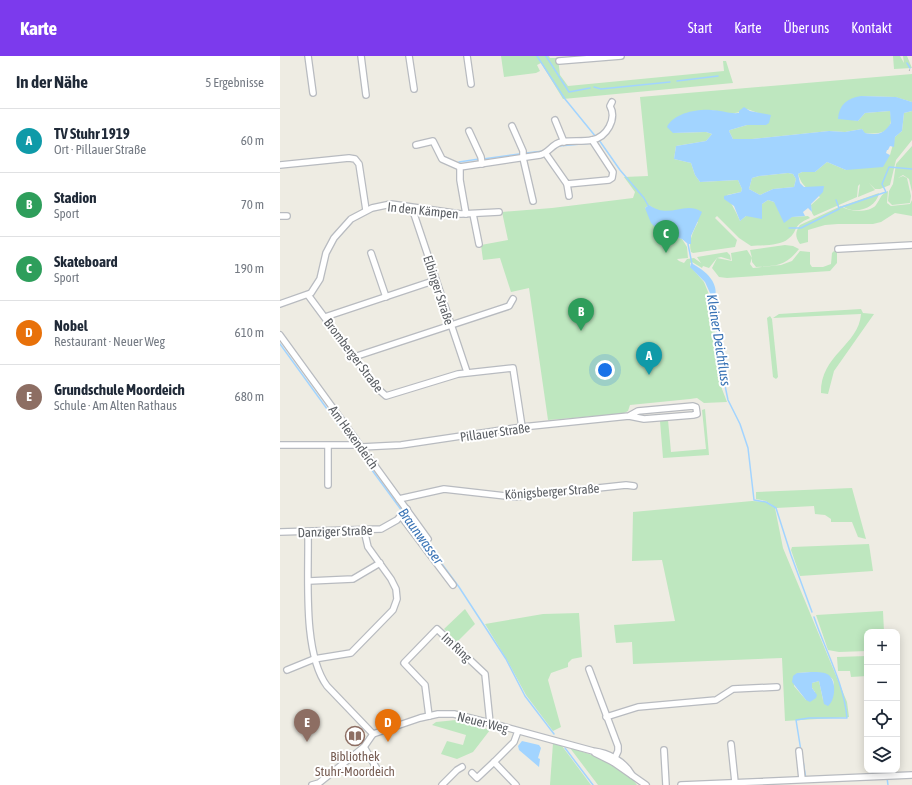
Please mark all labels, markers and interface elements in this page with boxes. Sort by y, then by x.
text: Karte [20,17,57,39]
text: Start [688,20,712,36]
text: Karte [734,20,762,36]
text: Über uns [784,20,829,36]
text: Kontakt [851,20,892,36]
text: In der Nähe [16,72,88,92]
text: 5 Ergebnisse [205,75,264,90]
text: TV Stuhr 1919 [54,125,130,142]
text: A [26,133,32,148]
text: 60 m [241,133,264,148]
text: Ort · Pillauer Straße [54,142,146,157]
text: Stadion [54,189,96,206]
text: B [26,197,32,212]
text: 70 m [241,197,264,212]
street label: In den Kämpen [387,199,459,222]
text: Sport [54,206,79,221]
pin: C [653,220,679,253]
text: Skateboard [54,253,118,270]
street label: Elbinger Straße [420,254,457,327]
text: C [26,261,32,276]
text: 190 m [235,261,264,276]
text: Sport [54,270,79,285]
water label: Kleiner Deichfluss [704,293,734,387]
pin: B [568,298,594,331]
street label: Bromberger Straße [321,315,386,395]
text: Nobel [54,317,88,334]
text: D [25,325,33,340]
text: 610 m [235,325,264,340]
text: Restaurant · Neuer Weg [54,334,165,349]
pin: A [636,342,662,375]
your location [595,360,615,380]
text: Grundschule Moordeich [54,381,185,398]
text: E [26,389,32,404]
text: 680 m [235,389,264,404]
text: Schule · Am Alten Rathaus [54,398,177,413]
street label: Am Hexendeich [326,403,382,472]
street label: Pillauer Straße [459,420,531,445]
street label: Königsberger Straße [504,481,600,502]
water label: Braunwasser [395,505,447,568]
street label: Danziger Straße [297,523,373,540]
map controls [864,629,900,773]
button: + [864,629,900,665]
street label: Im Ring [438,630,475,665]
button: − [864,665,900,701]
button: locate [864,701,900,737]
pin: E [294,709,320,742]
pin: D [375,709,401,742]
street label: Neuer Weg [456,709,510,736]
library icon: Bibliothek Stuhr-Moordeich [344,725,366,747]
button: layers [864,737,900,773]
place label: Bibliothek Stuhr-Moordeich [315,749,395,779]

